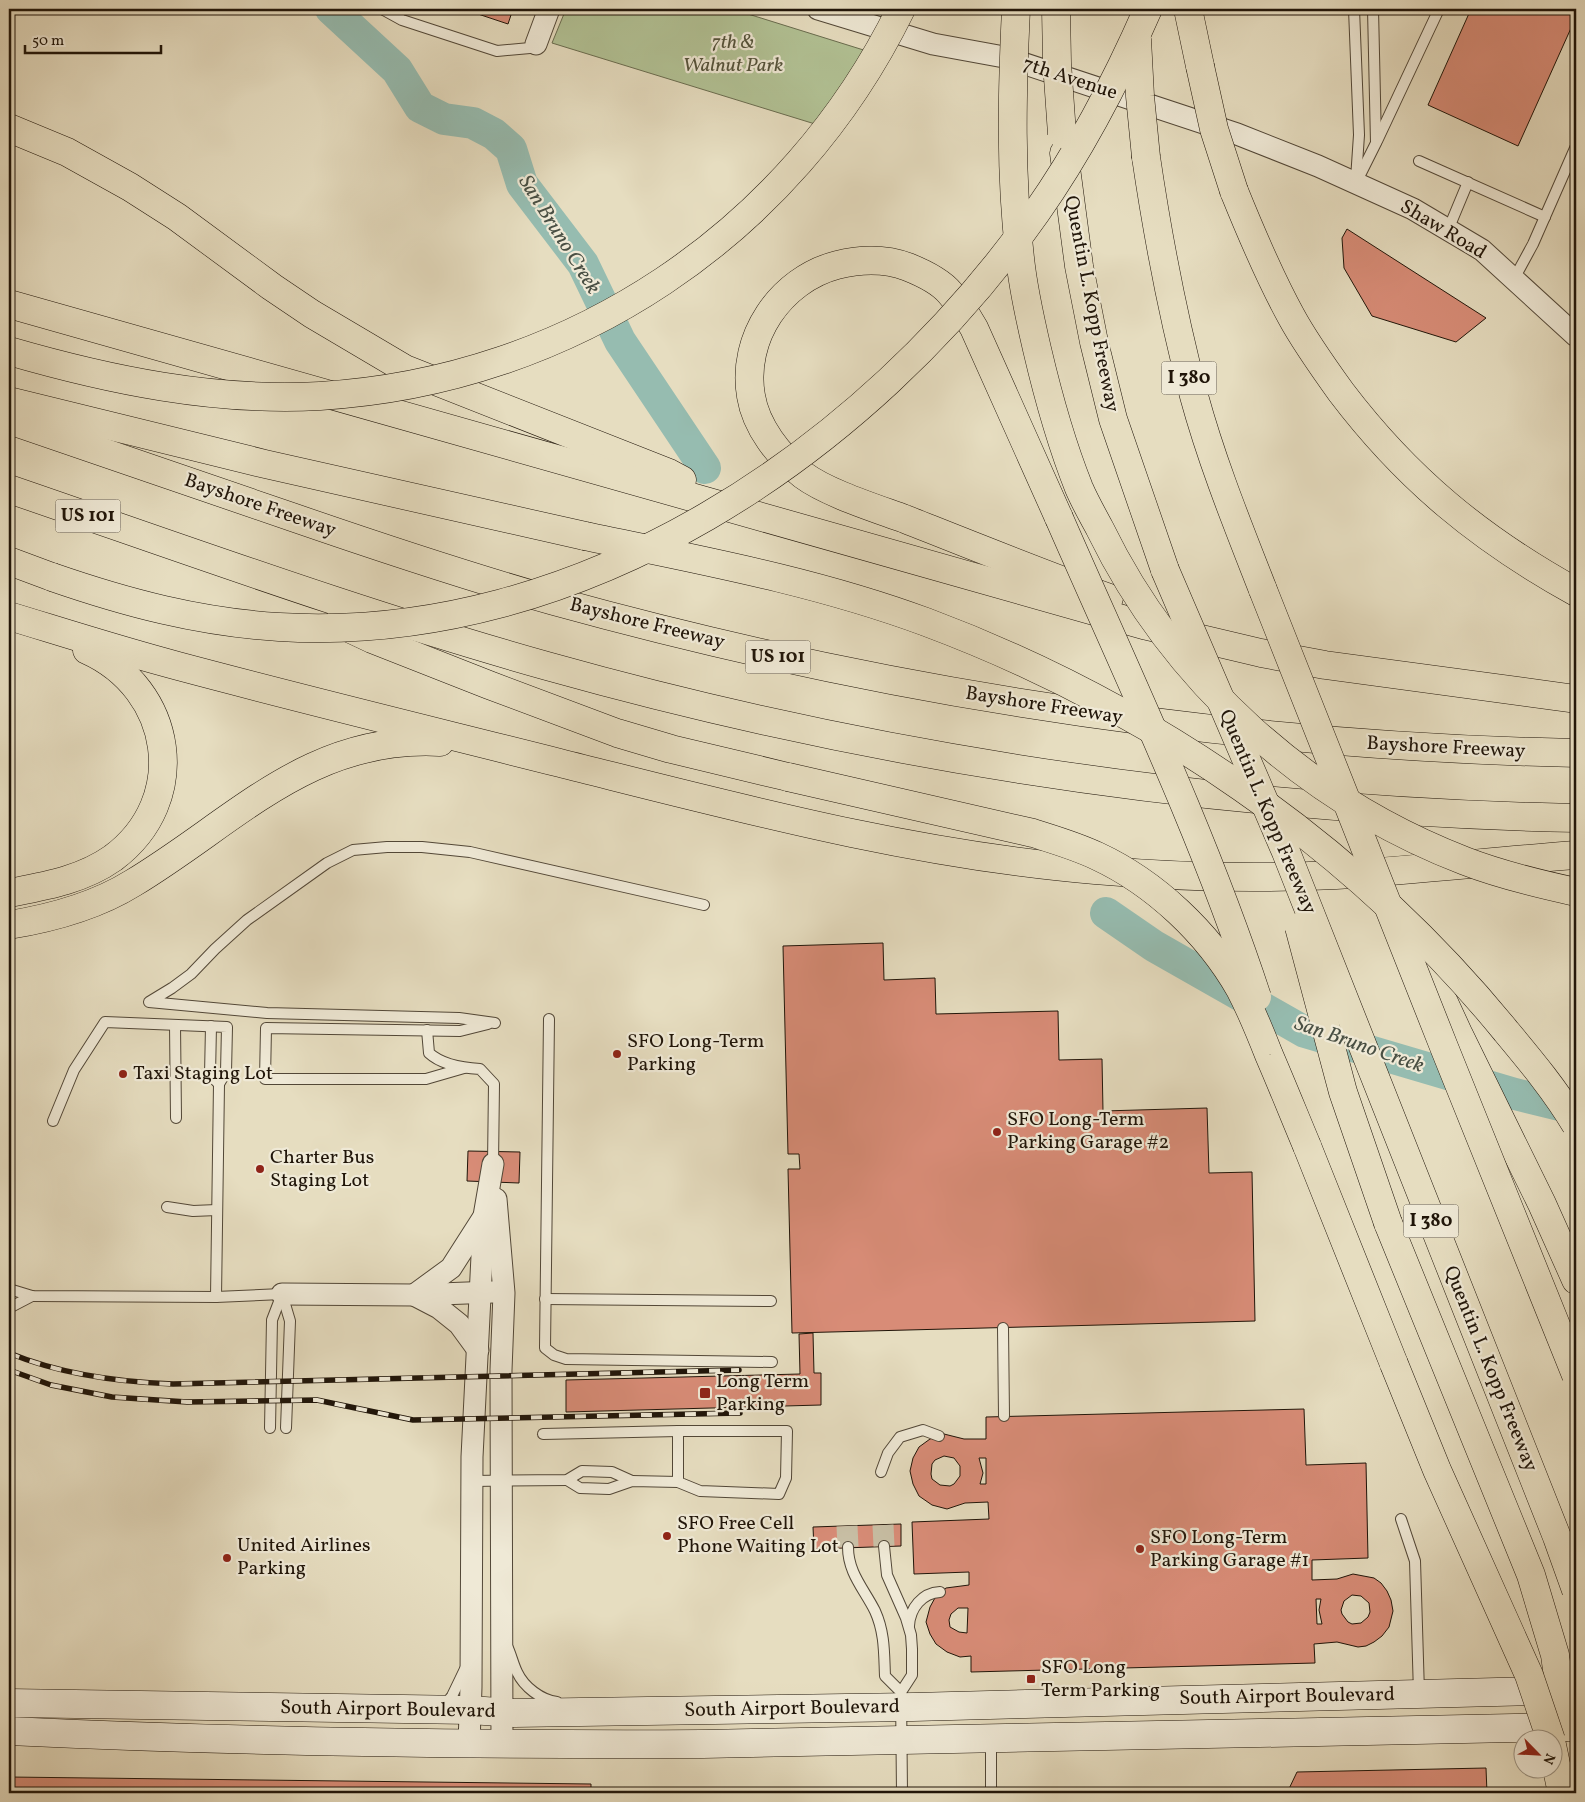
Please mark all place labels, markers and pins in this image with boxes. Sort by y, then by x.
place label: SFO Long-Term Parking [627,1028,765,1079]
marker: SFO Long-Term Parking [611,1048,623,1060]
place label: Taxi Staging Lot [133,1060,273,1088]
marker: Taxi Staging Lot [117,1068,129,1080]
place label: SFO Long-Term Parking Garage #2 [1007,1106,1169,1157]
marker: SFO Long-Term Parking Garage #2 [991,1126,1003,1138]
place label: Charter Bus Staging Lot [270,1144,374,1195]
marker: Charter Bus Staging Lot [254,1163,266,1175]
place label: Long Term Parking [716,1368,809,1419]
marker: Long Term Parking [698,1386,712,1400]
place label: SFO Free Cell Phone Waiting Lot [677,1510,839,1561]
place label: SFO Long-Term Parking Garage #1 [1150,1524,1309,1575]
marker: SFO Free Cell Phone Waiting Lot [661,1530,673,1542]
place label: United Airlines Parking [237,1532,371,1583]
marker: SFO Long-Term Parking Garage #1 [1134,1543,1146,1555]
marker: United Airlines Parking [221,1552,233,1564]
place label: SFO Long Term Parking [1041,1654,1160,1705]
marker: SFO Long Term Parking [1025,1673,1037,1685]

